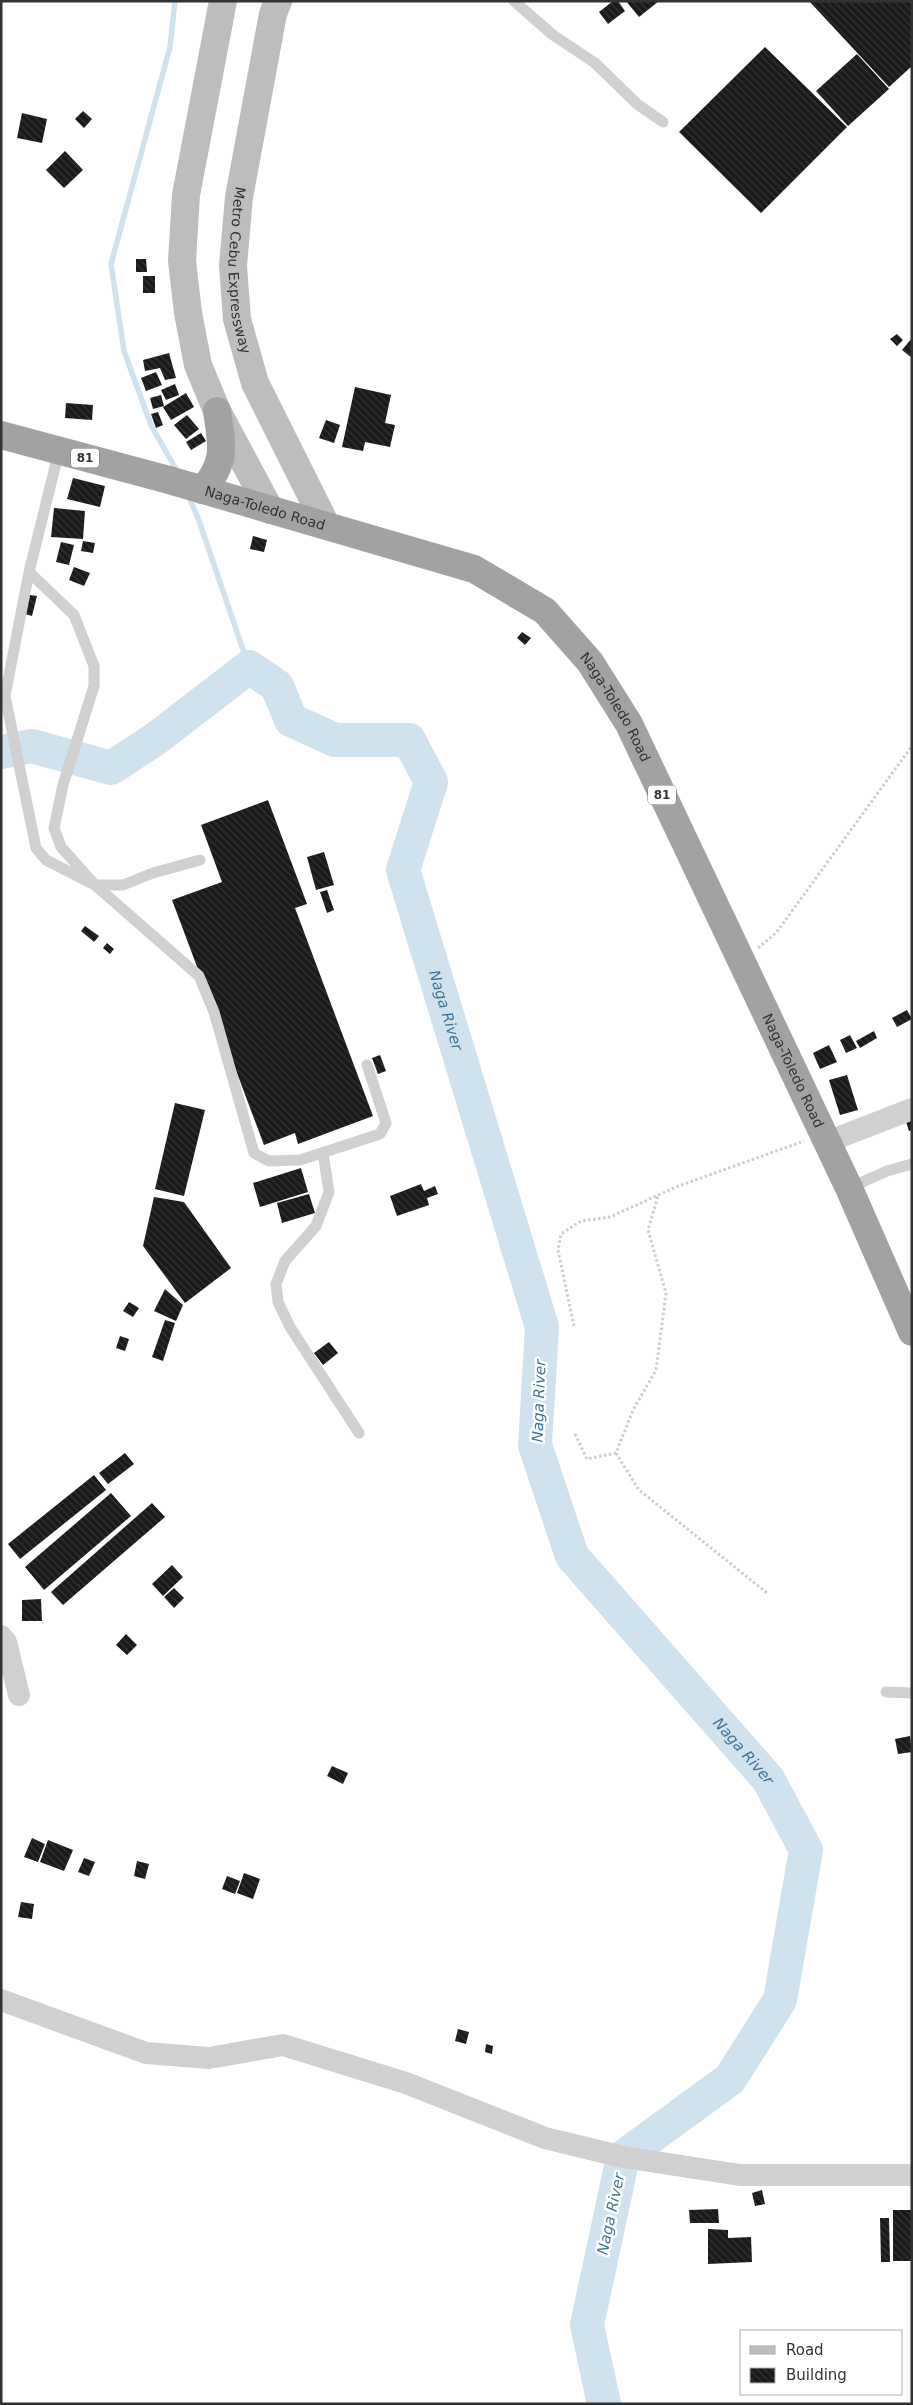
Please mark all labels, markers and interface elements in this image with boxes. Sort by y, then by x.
street label: Metro Cebu Expressway [225,185,254,356]
road number: 81 [71,448,99,468]
street label: Naga-Toledo Road [203,483,327,533]
street label: Naga-Toledo Road [577,649,654,764]
road number: 81 [648,786,676,804]
water label: Naga River [425,968,467,1053]
street label: Naga-Toledo Road [759,1011,827,1130]
water label: Naga River [529,1359,549,1443]
water label: Naga River [709,1714,778,1788]
water label: Naga River [594,2171,629,2256]
legend [740,2330,903,2395]
text: Road [786,2341,824,2359]
text: Building [786,2366,847,2384]

